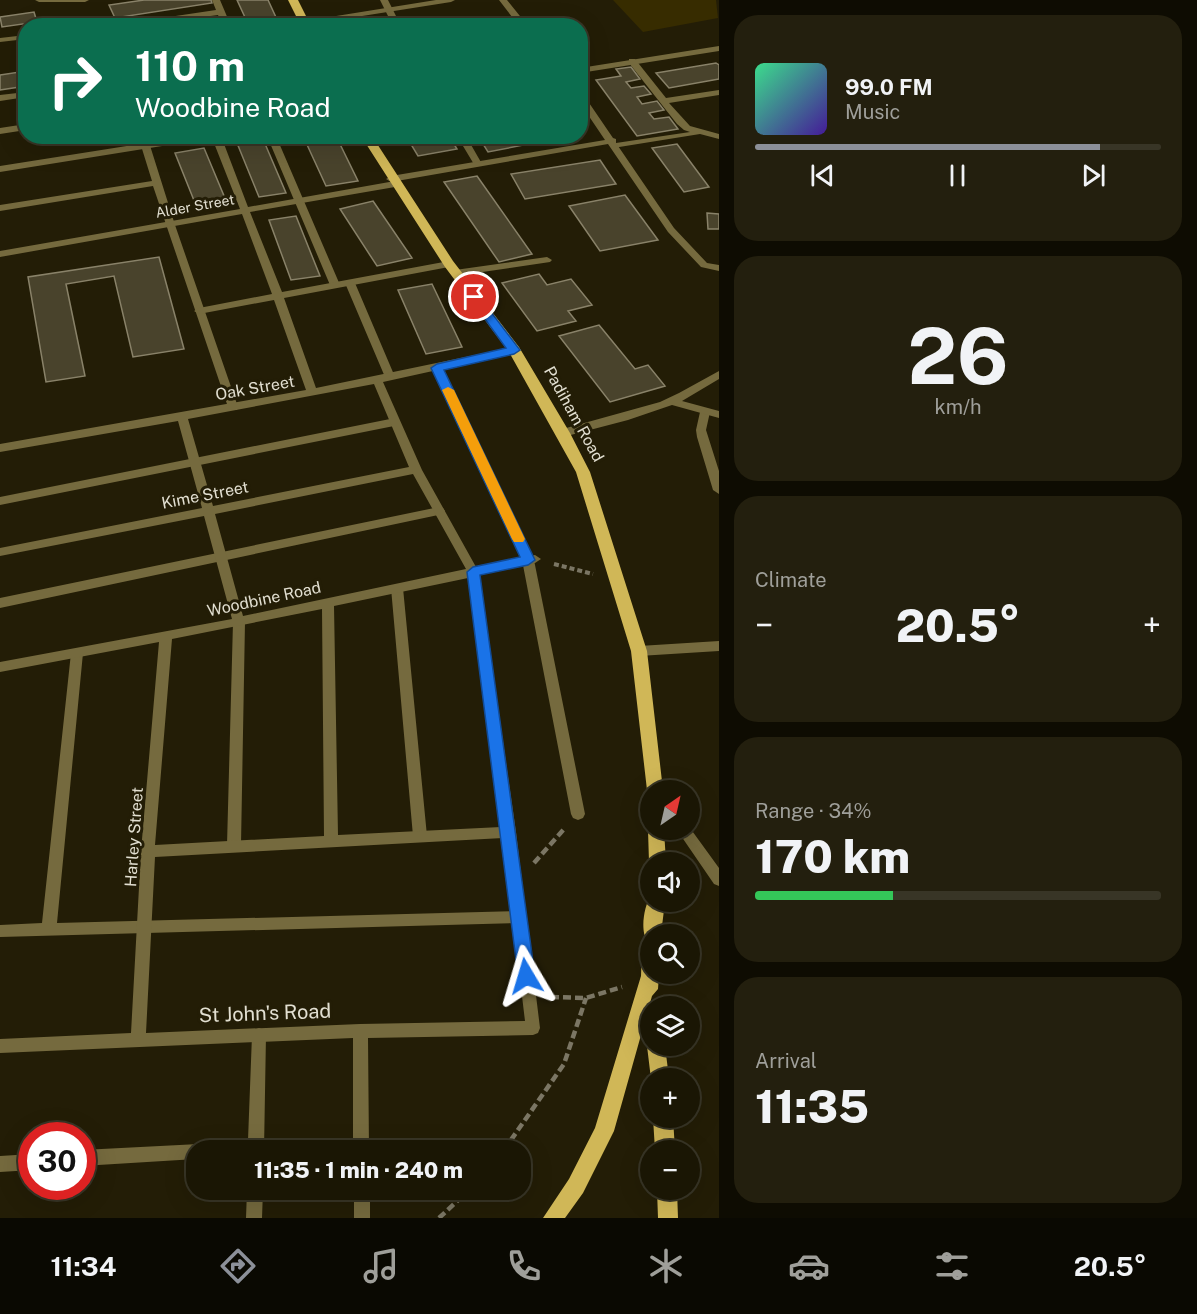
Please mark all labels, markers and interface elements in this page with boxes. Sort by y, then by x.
text: 110 m [135,41,245,90]
icon: right [36,42,114,120]
text: 99.0 FM [845,74,933,100]
text: Woodbine Road [135,91,331,123]
text: Music [845,100,900,124]
icon: previous [806,159,839,192]
icon: pause [941,159,974,192]
icon: next [1077,159,1110,192]
street label: Alder Street [154,191,236,221]
pin [448,271,499,322]
icon: arrive [457,280,490,313]
text: 26 [907,310,1009,402]
street label: Padiham Road [540,363,608,465]
street label: Oak Street [214,372,296,404]
text: km/h [934,395,982,419]
street label: Kime Street [160,477,250,513]
text: Climate [755,568,827,592]
street label: Woodbine Road [205,578,323,620]
text: 20.5° [896,599,1020,652]
text: − [755,606,773,644]
text: + [1143,606,1161,644]
north arrow [640,780,700,840]
map controls [640,780,700,1200]
street label: Harley Street [121,787,147,887]
text: Range · 34% [755,799,872,823]
text: 170 km [755,830,910,883]
button: sound [640,852,700,912]
button: search [640,924,700,984]
position arrow [494,944,558,1008]
button: layers [640,996,700,1056]
street label: St John's Road [198,999,332,1027]
text: Arrival [755,1049,817,1073]
button: + [640,1068,700,1128]
text: 11:35 [755,1080,869,1133]
speed limit sign: 30 [18,1122,96,1200]
button: − [640,1140,700,1200]
text: 11:35 · 1 min · 240 m [254,1157,463,1183]
icon: directions [217,1245,259,1287]
icon: music [360,1245,402,1287]
icon: phone [503,1245,545,1287]
icon: climate [645,1245,687,1287]
icon: car [788,1245,830,1287]
icon: filters [931,1245,973,1287]
text: 11:34 [50,1250,116,1282]
text: 20.5° [1074,1250,1147,1282]

